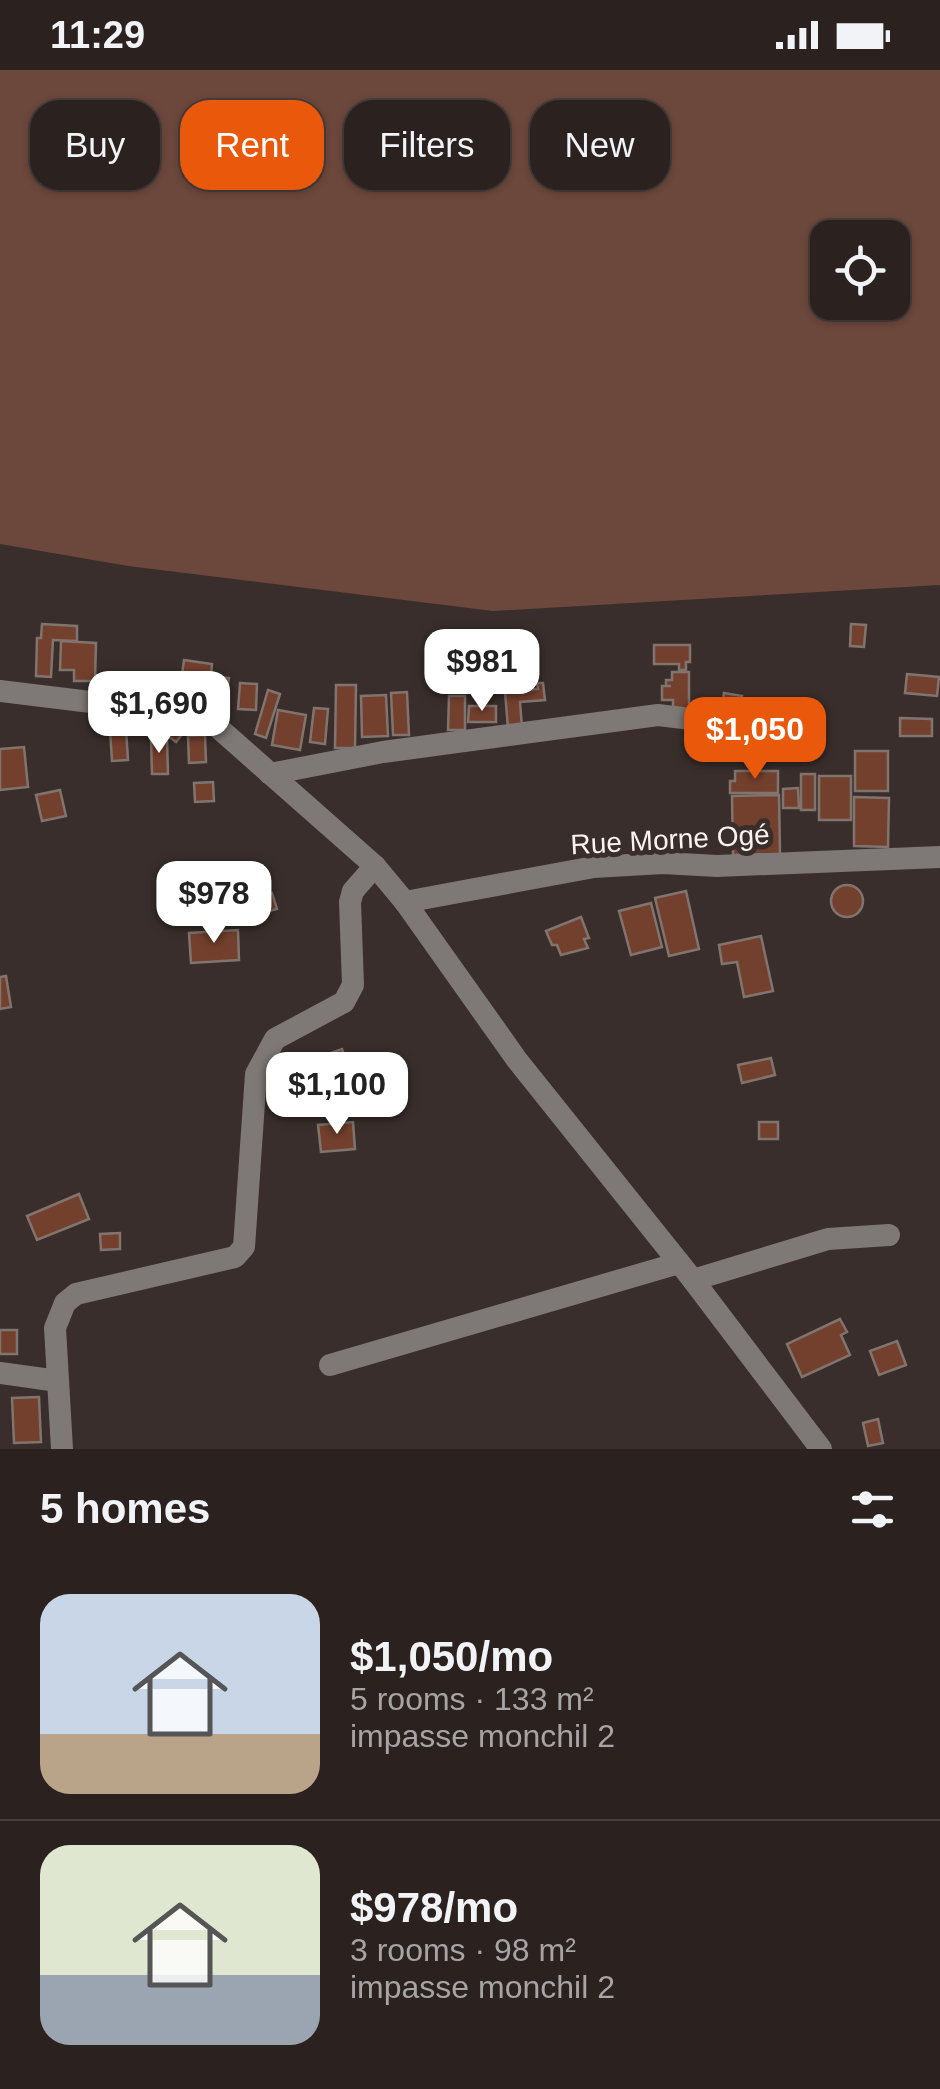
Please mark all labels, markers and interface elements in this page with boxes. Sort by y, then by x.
text: 11:29 [50,14,145,56]
chip: Buy [30,100,160,190]
chip: Rent [180,100,324,190]
chip: Filters [344,100,510,190]
chip: New [530,100,670,190]
map controls [810,220,910,320]
button: locate [810,220,910,320]
pin: $981 [423,629,541,714]
text: $981 [446,643,518,679]
pin: $1,690 [78,671,240,756]
text: $1,690 [110,685,208,721]
pin: $1,050 [674,697,836,782]
text: $1,050 [706,711,804,747]
street label: Rue Morne Ogé [570,819,770,860]
pin: $978 [155,861,273,946]
text: $978 [178,875,250,911]
pin: $1,100 [256,1052,418,1137]
text: $1,100 [288,1066,386,1102]
icon: filters [845,1482,900,1537]
text: 5 homes [40,1485,210,1532]
text: $1,050/mo [350,1633,553,1680]
icon: home [120,1634,240,1754]
text: 5 rooms · 133 m² [350,1681,594,1717]
text: impasse monchil 2 [350,1718,615,1754]
text: $978/mo [350,1884,518,1931]
icon: home [120,1885,240,2005]
text: 3 rooms · 98 m² [350,1932,576,1968]
text: impasse monchil 2 [350,1969,615,2005]

